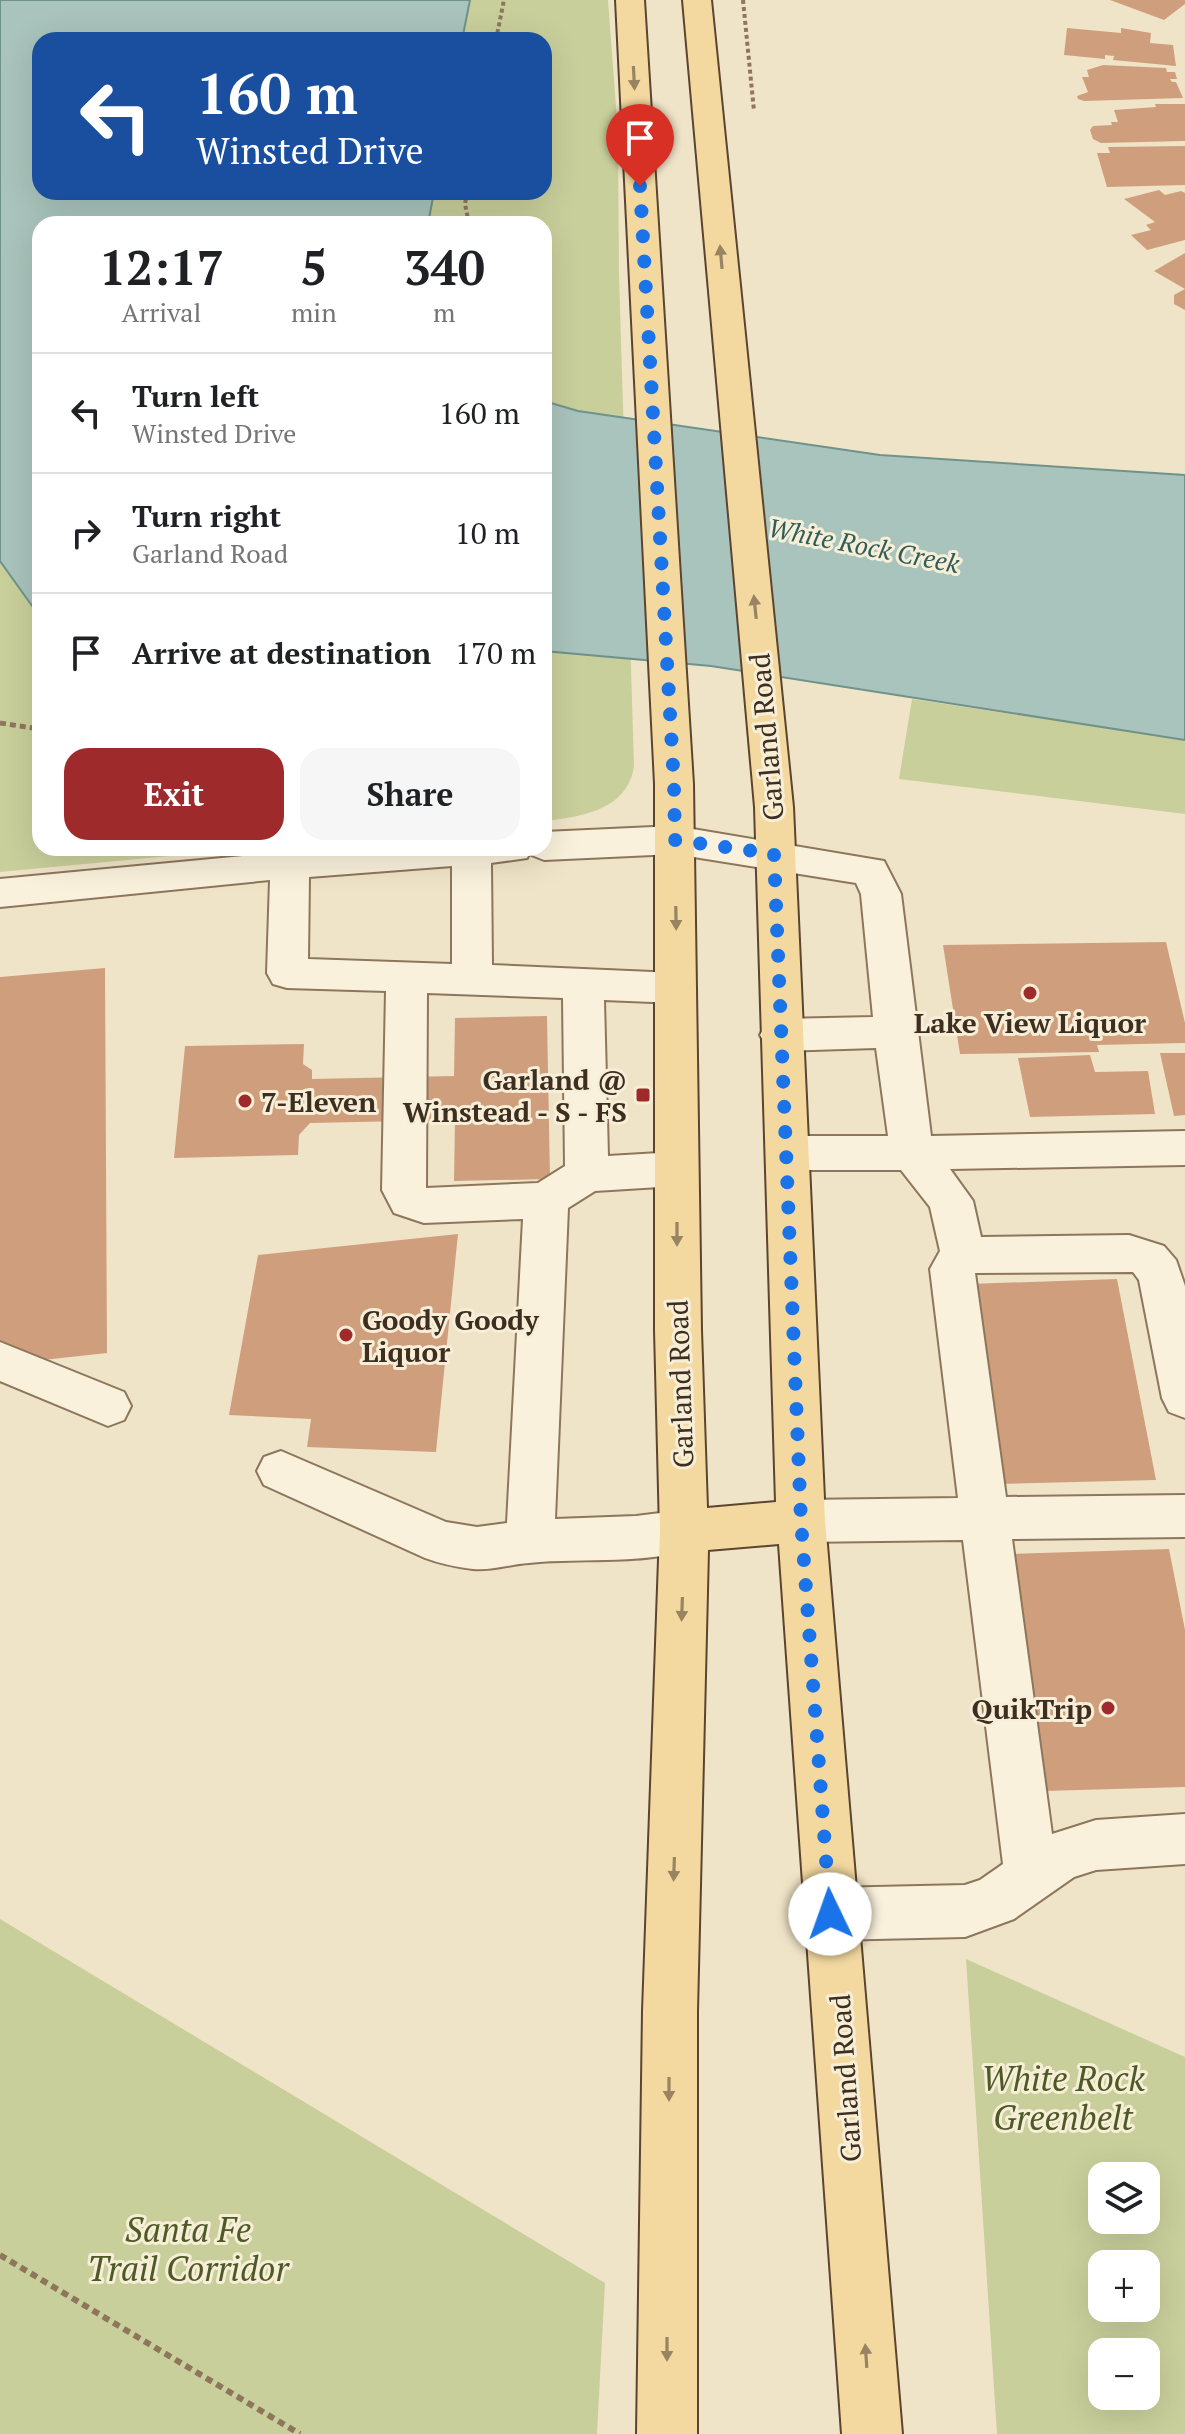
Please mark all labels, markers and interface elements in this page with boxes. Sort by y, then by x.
text: 160 m [196,56,358,130]
icon: left [64,64,168,168]
one-way arrow [628,66,641,91]
pin [606,104,674,186]
icon: arrive [618,116,662,160]
text: Winsted Drive [196,127,423,174]
text: 12:17 [99,235,224,299]
text: 5 [300,235,327,299]
text: 340 [404,235,485,299]
one-way arrow [714,245,727,270]
text: Arrival [122,295,201,329]
text: min [291,295,337,329]
text: m [433,295,456,329]
text: Turn left [132,376,259,416]
icon: left [64,391,108,435]
text: 160 m [439,393,520,433]
text: Winsted Drive [132,416,296,450]
text: Turn right [132,496,281,536]
water label: White Rock Creek [766,510,963,580]
icon: right [64,511,108,555]
text: 10 m [455,513,520,553]
text: Garland Road [132,536,288,570]
one-way arrow [748,594,761,619]
icon: arrive [64,631,108,675]
text: Arrive at destination [132,633,431,673]
text: 170 m [455,633,536,673]
street label: Garland Road [740,652,792,822]
button: Exit [64,748,284,840]
button: Share [300,748,520,840]
one-way arrow [670,906,682,931]
marker: Lake View Liquor [1021,984,1039,1002]
place label: Lake View Liquor [914,1004,1146,1041]
place label: Garland @ Winstead - S - FS [403,1061,627,1130]
place label: 7-Eleven [261,1083,376,1120]
marker: Garland @ Winstead - S - FS [634,1086,652,1104]
marker: 7-Eleven [236,1092,254,1110]
one-way arrow [671,1222,683,1247]
street label: Garland Road [659,1299,701,1469]
place label: Goody Goody Liquor [362,1301,540,1370]
marker: Goody Goody Liquor [337,1326,355,1344]
one-way arrow [675,1597,688,1622]
place label: QuikTrip [972,1690,1092,1727]
marker: QuikTrip [1099,1699,1117,1717]
one-way arrow [667,1857,680,1882]
position arrow [788,1872,872,1956]
street label: Garland Road [821,1993,869,2163]
park label: White Rock Greenbelt [981,2056,1145,2140]
one-way arrow [663,2077,675,2102]
map controls [1088,2162,1160,2410]
button: layers [1088,2162,1160,2234]
park label: Santa Fe Trail Corridor [87,2207,290,2291]
button: + [1088,2250,1160,2322]
one-way arrow [661,2337,673,2362]
button: − [1088,2338,1160,2410]
one-way arrow [859,2343,872,2368]

